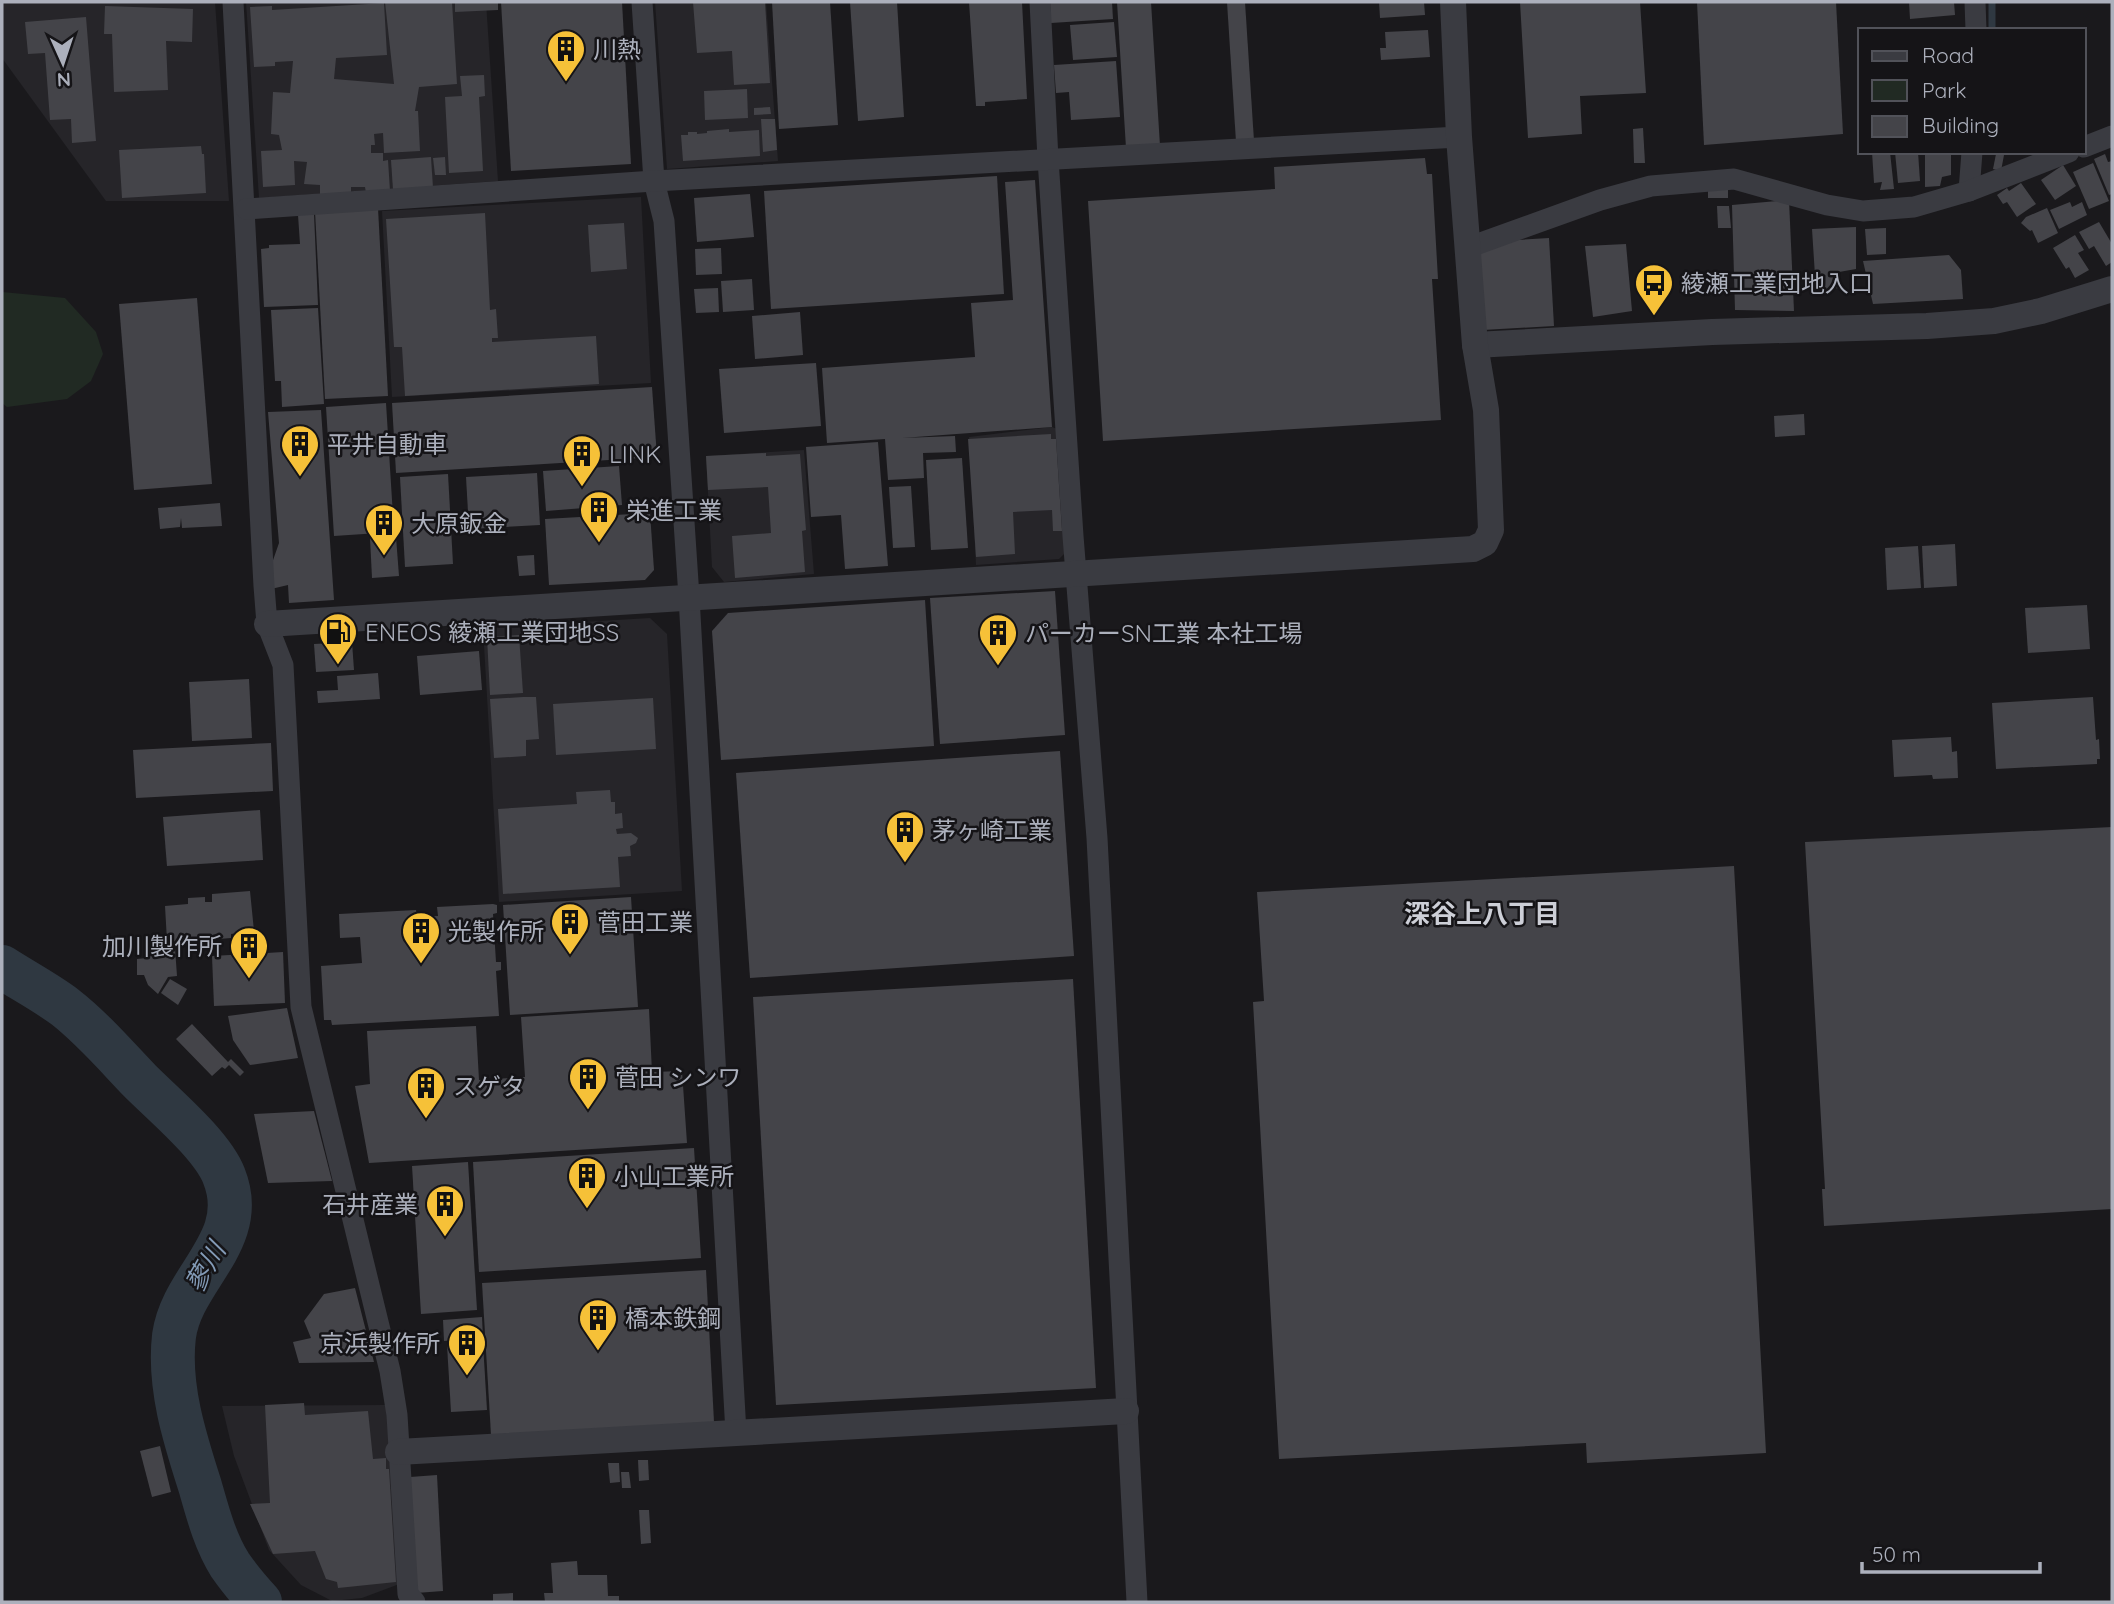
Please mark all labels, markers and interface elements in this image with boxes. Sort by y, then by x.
north arrow [28,28,98,98]
building icon: 川熱 [545,28,587,83]
legend [1858,28,2086,154]
place label: 川熱 [593,34,641,64]
text: Road [1922,42,1974,68]
text: N [56,68,71,92]
text: Park [1922,77,1966,103]
text: Building [1922,112,1999,138]
bus stop icon: 綾瀬工業団地入口 [1633,262,1675,317]
place label: 綾瀬工業団地入口 [1681,268,1873,298]
building icon: 平井自動車 [279,423,321,478]
place label: 平井自動車 [327,429,447,459]
building icon: LINK [561,433,603,488]
place label: LINK [609,439,661,469]
building icon: 栄進工業 [578,489,620,544]
place label: 栄進工業 [626,495,722,525]
building icon: 大原鈑金 [363,502,405,557]
place label: 大原鈑金 [411,508,507,538]
fuel station icon: ENEOS 綾瀬工業団地SS [317,611,359,666]
building icon: パーカーSN工業 本社工場 [977,612,1019,667]
place label: ENEOS 綾瀬工業団地SS [365,617,619,647]
place label: パーカーSN工業 本社工場 [1025,618,1303,648]
building icon: 茅ヶ崎工業 [884,809,926,864]
place label: 茅ヶ崎工業 [932,815,1052,845]
district label: 深谷上八丁目 [1404,897,1560,930]
building icon: 菅田工業 [549,901,591,956]
place label: 菅田工業 [597,907,693,937]
building icon: 光製作所 [400,910,442,965]
place label: 光製作所 [448,916,544,946]
building icon: 加川製作所 [228,925,270,980]
place label: 加川製作所 [102,931,222,961]
building icon: 菅田 シンワ [567,1056,609,1111]
place label: 菅田 シンワ [615,1062,742,1092]
building icon: スゲタ [405,1065,447,1120]
place label: スゲタ [453,1071,525,1101]
building icon: 小山工業所 [566,1155,608,1210]
place label: 小山工業所 [614,1161,734,1191]
building icon: 石井産業 [424,1183,466,1238]
place label: 石井産業 [322,1189,418,1219]
water label: 蓼川 [178,1234,234,1298]
building icon: 橋本鉄鋼 [577,1297,619,1352]
place label: 橋本鉄鋼 [625,1303,721,1333]
building icon: 京浜製作所 [446,1322,488,1377]
place label: 京浜製作所 [320,1328,440,1358]
scale bar [1862,1530,2040,1574]
text: 50 m [1872,1541,1921,1567]

